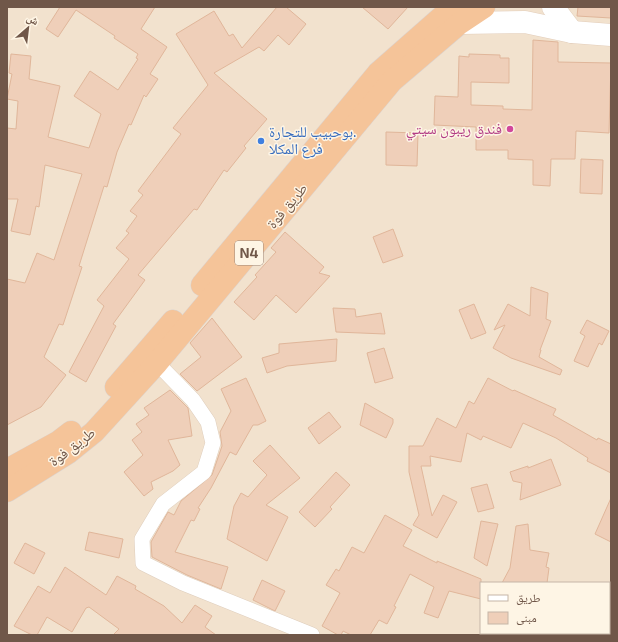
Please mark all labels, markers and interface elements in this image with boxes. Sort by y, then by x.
north arrow [8,8,48,48]
text: ش [24,10,41,29]
place label: فندق ريبون سيتي [406,119,502,141]
place label: بوحبيب للتجارة. فرع المكلا [269,122,356,159]
marker: فندق ريبون سيتي [505,124,515,134]
marker: بوحبيب للتجارة. فرع المكلا [256,136,266,146]
street label: طريق فوة [262,179,312,233]
road number: N4 [235,241,263,265]
street label: طريق فوة [45,423,99,471]
legend [480,582,610,634]
text: طريق [516,590,541,605]
text: مبنى [516,610,537,625]

